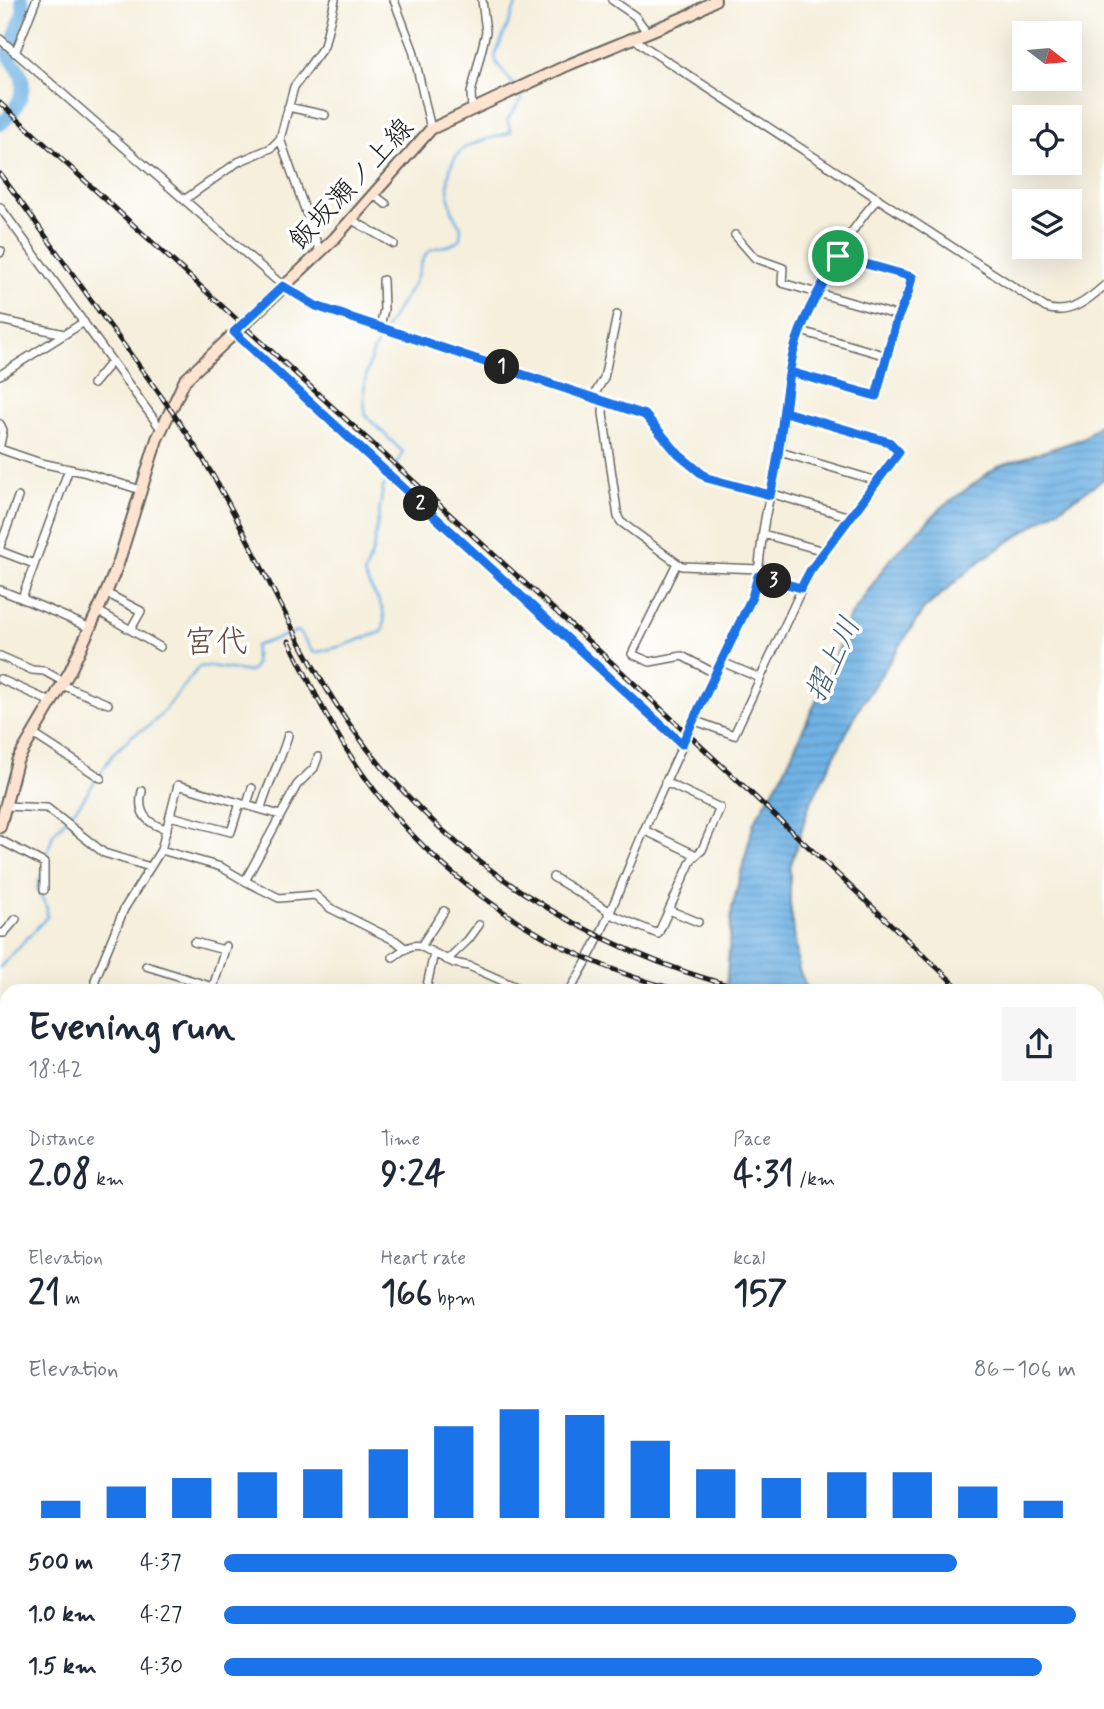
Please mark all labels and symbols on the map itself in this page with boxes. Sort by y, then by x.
north arrow [1012,21,1082,91]
street label: 飯坂瀬ノ上線 [281,111,423,259]
pin [808,226,868,286]
pin: 1 [484,350,520,384]
pin: 2 [404,486,438,522]
pin: 3 [756,564,792,598]
water label: 摺上川 [797,611,870,709]
district label: 宮代 [184,622,248,664]

